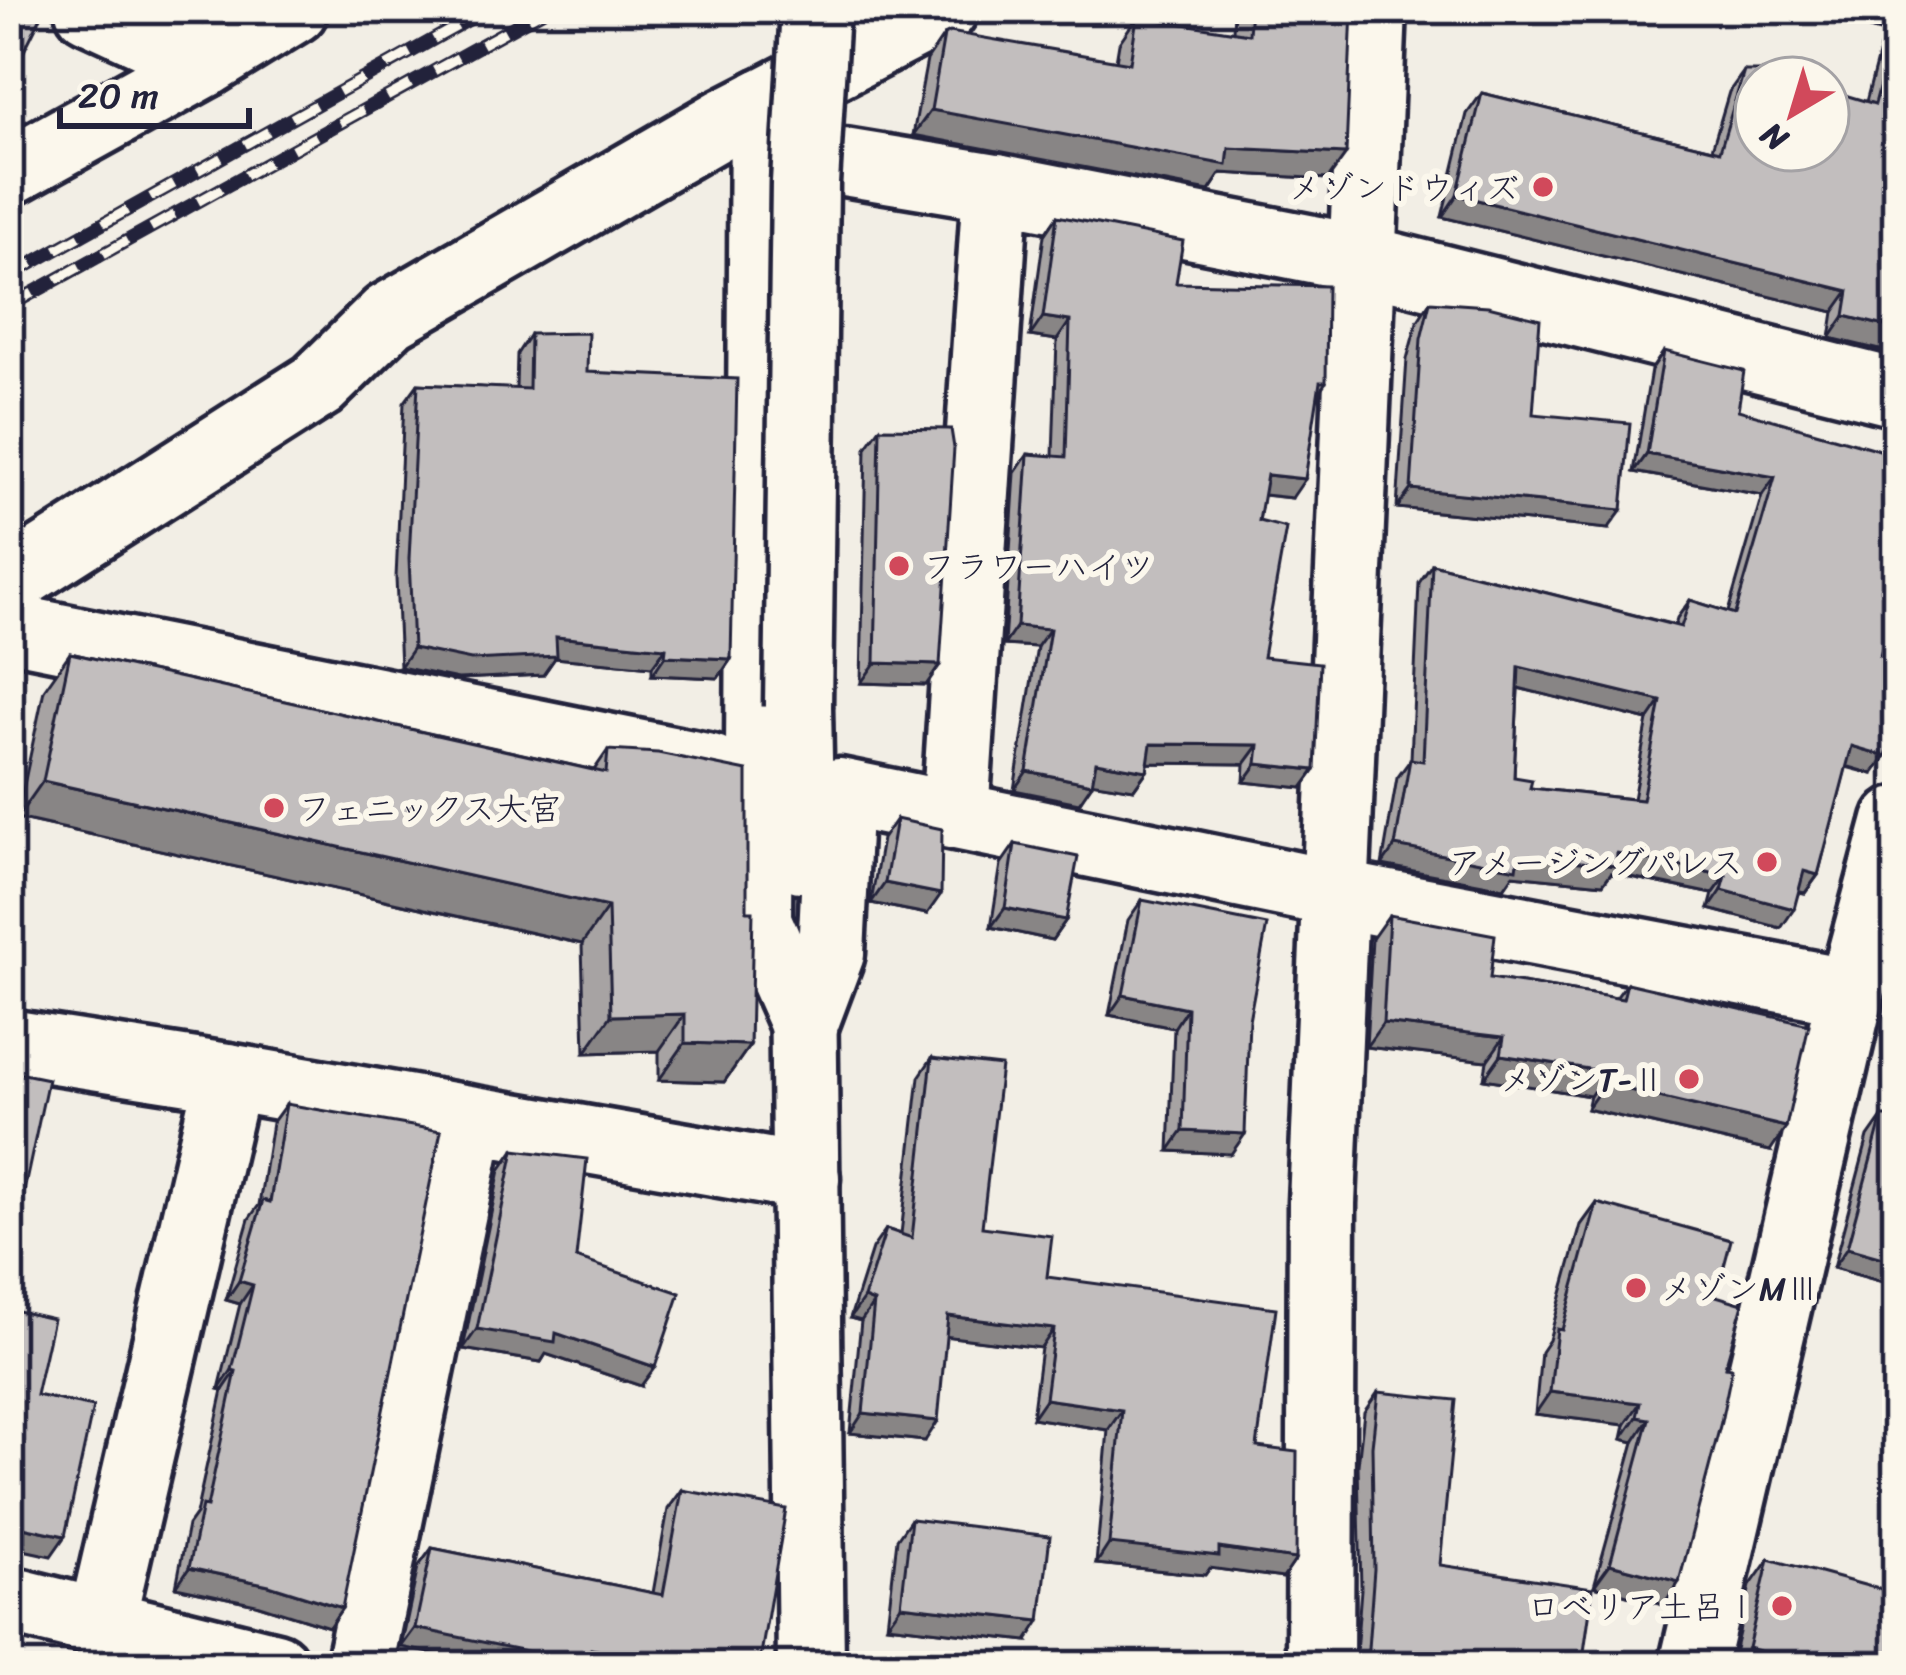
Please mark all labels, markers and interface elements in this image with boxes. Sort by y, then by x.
scale bar [60,54,249,128]
north arrow [1732,54,1852,174]
text: 20 m [78,64,159,128]
text: N [1746,106,1802,167]
place label: メゾンドウィズ [1288,159,1519,217]
marker: メゾンドウィズ [1530,174,1556,200]
place label: フラワーハイツ [923,538,1154,596]
marker: フラワーハイツ [886,553,912,579]
place label: フェニックス大宮 [298,780,561,838]
marker: フェニックス大宮 [261,795,287,821]
place label: アメージングパレス [1448,834,1743,892]
marker: アメージングパレス [1754,849,1780,875]
place label: メゾンT-Ⅱ [1499,1051,1665,1109]
marker: メゾンT-Ⅱ [1676,1066,1702,1092]
place label: メゾンMⅢ [1660,1260,1819,1318]
marker: メゾンMⅢ [1623,1275,1649,1301]
place label: ロベリア土呂Ⅰ [1527,1578,1758,1636]
marker: ロベリア土呂Ⅰ [1769,1593,1795,1619]

